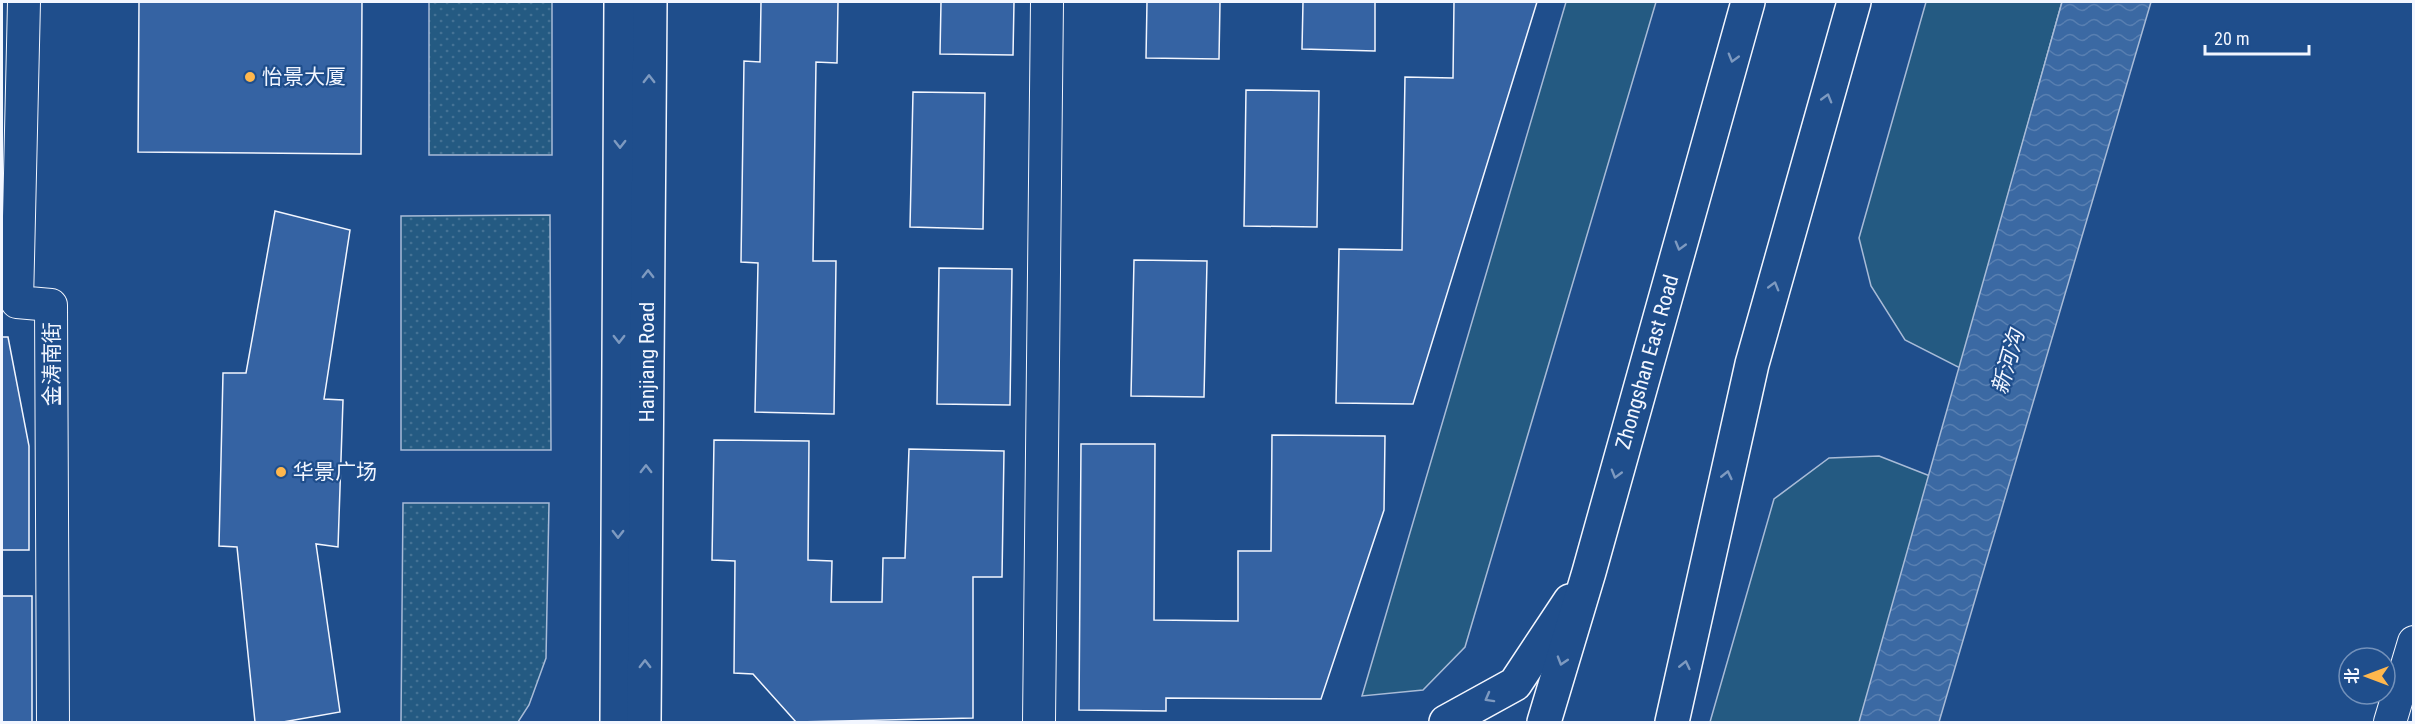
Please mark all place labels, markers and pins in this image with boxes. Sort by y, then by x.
place label: 怡景大厦 [262,65,346,89]
marker: 怡景大厦 [243,70,257,84]
place label: 华景广场 [293,460,377,484]
marker: 华景广场 [274,465,288,479]

